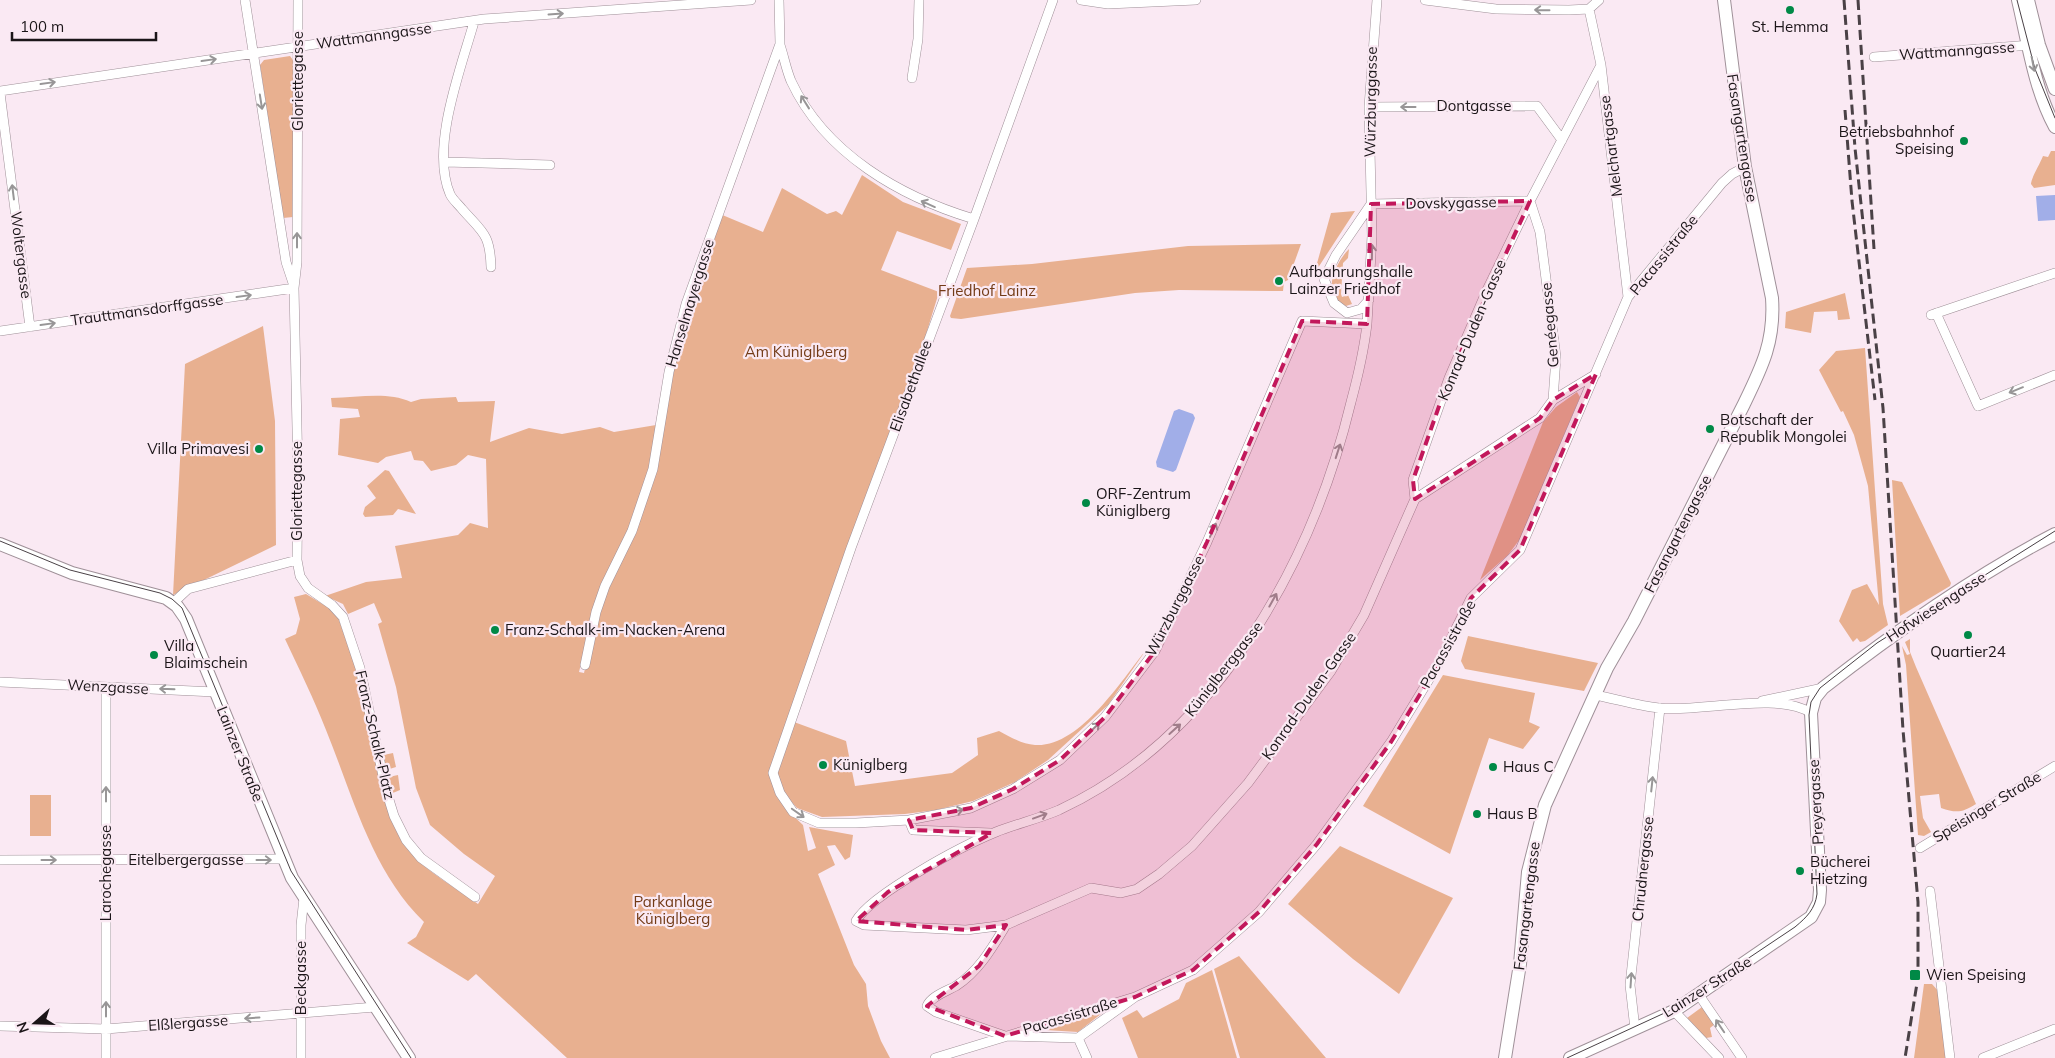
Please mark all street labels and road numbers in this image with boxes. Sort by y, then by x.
street label: Wattmanngasse [315,18,433,53]
street label: Gloriettegasse [288,31,307,131]
street label: Wattmanngasse [1898,37,2015,64]
street label: Würzburggasse [1360,46,1381,158]
street label: Fasangartengasse [1723,72,1762,203]
street label: Melchartgasse [1595,94,1626,198]
street label: Dontgasse [1437,96,1511,115]
street label: Dovskygasse [1405,192,1497,213]
street label: Woltergasse [7,210,36,300]
street label: Pacassistraße [1625,211,1702,299]
street label: Hanselmayergasse [661,236,718,369]
street label: Konrad-Duden-Gasse [1433,256,1510,403]
street label: Genéegasse [1536,282,1563,368]
street label: Trauttmansdorffgasse [69,289,224,330]
street label: Elisabethallee [885,337,936,434]
street label: Gloriettegasse [287,441,306,541]
street label: Fasangartengasse [1640,472,1715,596]
street label: Würzburggasse [1141,552,1208,660]
street label: Hofwiesengasse [1882,567,1989,646]
street label: Pacassistraße [1416,596,1480,691]
street label: Küniglberggasse [1181,617,1267,720]
street label: Konrad-Duden-Gasse [1257,628,1360,763]
street label: Franz-Schalk-Platz [351,668,400,802]
street label: Wenzgasse [67,675,149,698]
street label: Lainzer Straße [213,703,268,804]
street label: Preyergasse [1804,759,1827,845]
street label: Speisinger Straße [1929,767,2044,846]
street label: Chrudnergasse [1628,815,1657,922]
street label: Larochegasse [96,825,115,921]
street label: Fasangartengasse [1509,841,1544,971]
street label: Eitelbergergasse [128,850,244,869]
street label: Beckgasse [291,941,310,1015]
street label: Lainzer Straße [1659,952,1755,1021]
street label: Pacassistraße [1020,992,1119,1039]
street label: Elßlergasse [147,1010,229,1035]

